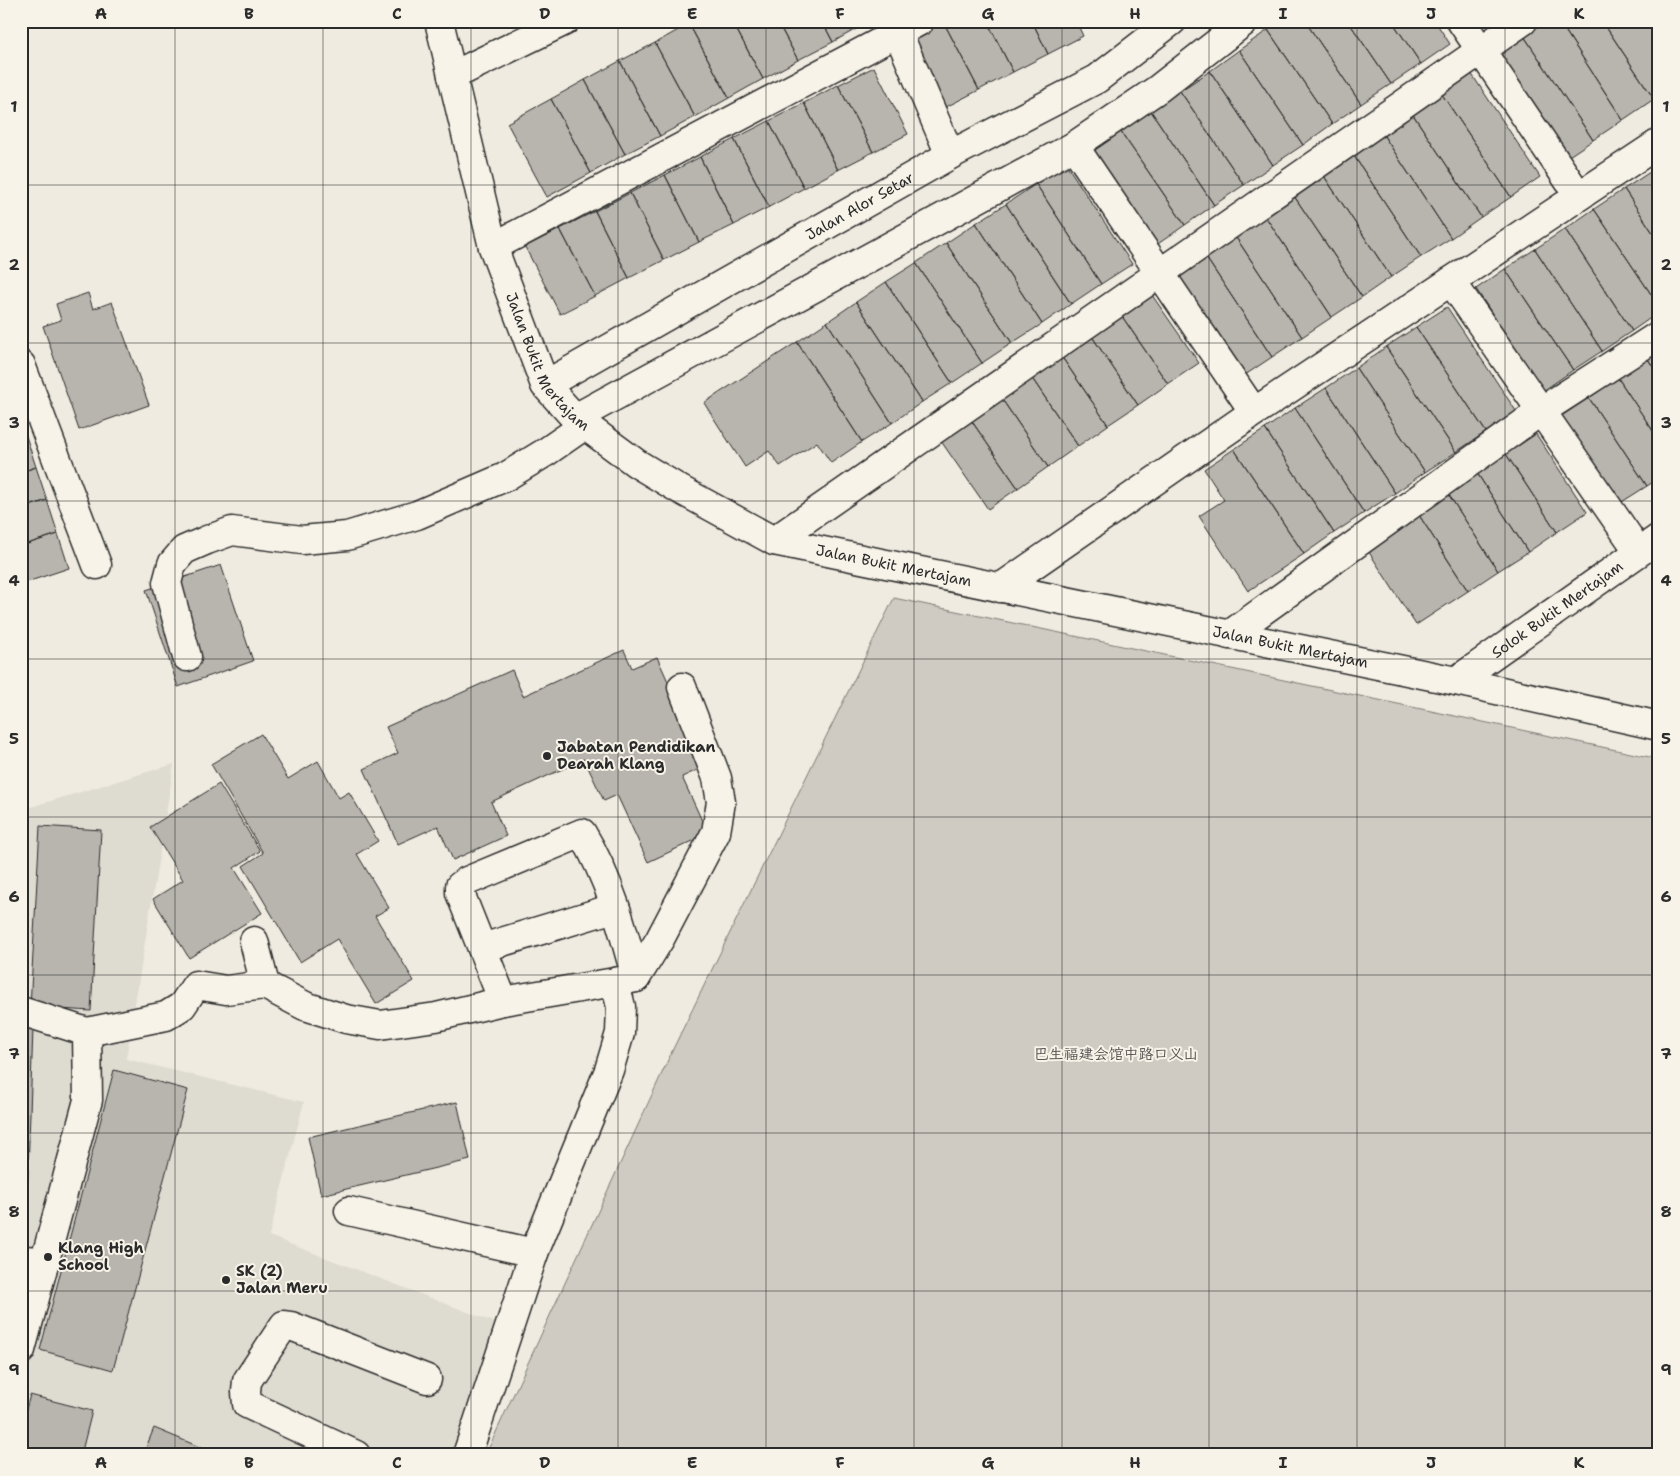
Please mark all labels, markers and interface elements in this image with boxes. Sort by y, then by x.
text: A [95,3,107,24]
text: B [244,3,254,24]
text: C [392,3,402,24]
text: D [539,3,551,24]
text: E [687,3,697,24]
text: F [835,3,845,24]
text: G [982,3,995,24]
text: H [1129,3,1141,24]
text: I [1279,3,1288,24]
text: J [1426,3,1436,24]
text: K [1574,3,1585,24]
text: 1 [10,96,18,117]
text: 1 [1662,96,1670,117]
street label: Jalan Alor Setar [802,168,918,245]
text: 2 [8,254,20,275]
text: 2 [1660,254,1672,275]
street label: Jalan Bukit Mertajam [501,290,594,435]
text: 3 [8,412,20,433]
text: 3 [1660,412,1672,433]
street label: Jalan Bukit Mertajam [814,540,973,591]
street label: Solok Bukit Mertajam [1488,556,1627,663]
text: 4 [8,570,20,591]
text: 4 [1660,570,1672,591]
street label: Jalan Bukit Mertajam [1211,621,1370,673]
text: 5 [9,728,19,749]
text: 5 [1661,728,1671,749]
place label: Jabatan Pendidikan Dearah Klang [557,737,716,774]
marker: Jabatan Pendidikan Dearah Klang [541,750,553,762]
text: 6 [8,886,20,907]
text: 6 [1660,886,1672,907]
text: 7 [8,1043,20,1064]
text: 7 [1660,1043,1672,1064]
park label: 巴生福建会馆中路口义山 [1033,1044,1199,1064]
text: 8 [8,1201,20,1222]
text: 8 [1660,1201,1672,1222]
place label: Klang High School [58,1238,143,1275]
marker: Klang High School [42,1251,54,1263]
place label: SK (2) Jalan Meru [236,1261,328,1298]
marker: SK (2) Jalan Meru [220,1274,232,1286]
text: 9 [8,1359,20,1380]
text: 9 [1660,1359,1672,1380]
text: A [95,1452,107,1473]
text: B [244,1452,254,1473]
text: C [392,1452,402,1473]
text: D [539,1452,551,1473]
text: E [687,1452,697,1473]
text: F [835,1452,845,1473]
text: G [982,1452,995,1473]
text: H [1129,1452,1141,1473]
text: I [1279,1452,1288,1473]
text: J [1426,1452,1436,1473]
text: K [1574,1452,1585,1473]

